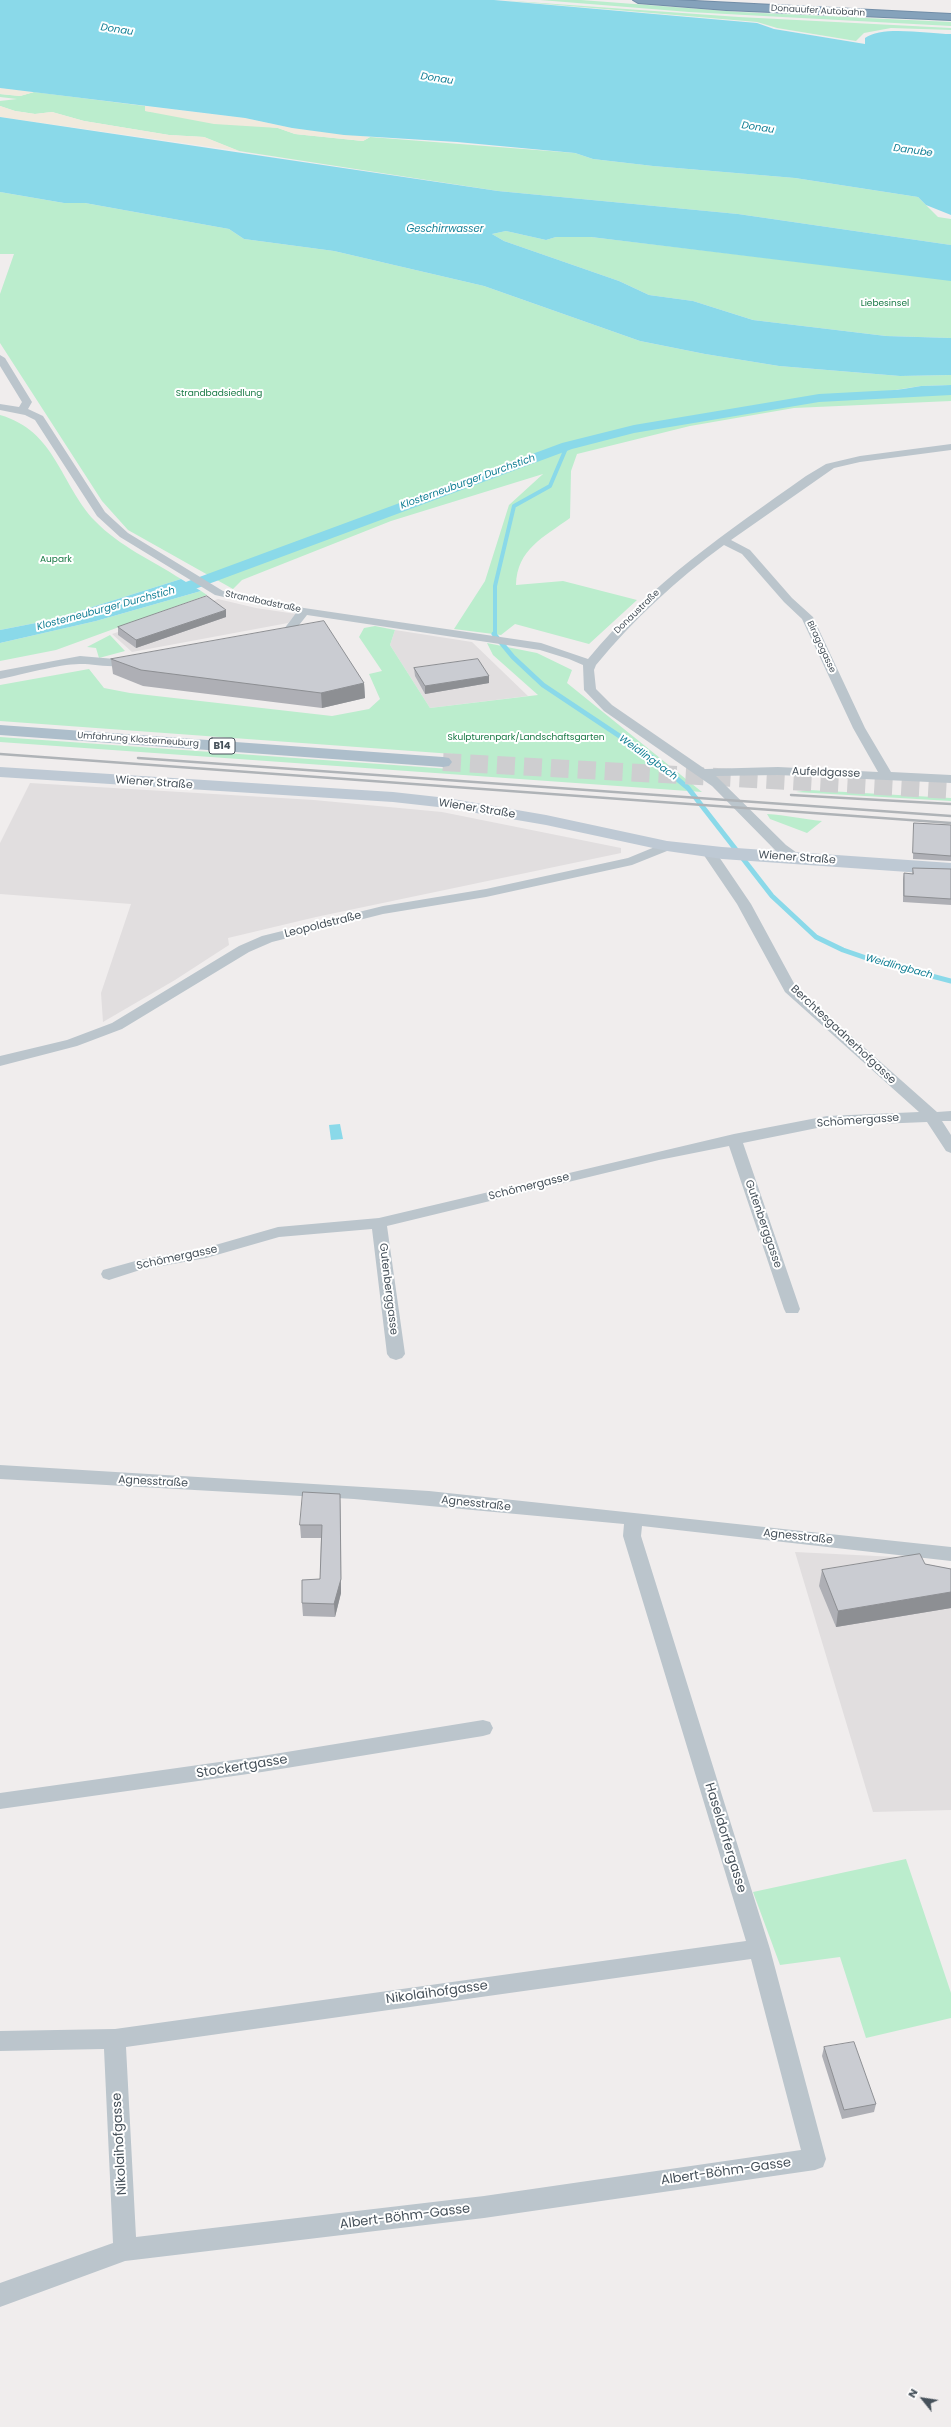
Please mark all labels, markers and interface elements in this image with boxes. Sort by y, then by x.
street label: Donauufer Autobahn [771,3,865,19]
water label: Donau [100,21,134,39]
water label: Donau [420,70,454,88]
water label: Donau [741,119,775,137]
water label: Danube [893,142,933,160]
water label: Geschirrwasser [407,223,483,235]
park label: Liebesinsel [861,299,909,309]
park label: Strandbadsiedlung [176,389,262,399]
water label: Klosterneuburger Durchstich [399,452,537,512]
park label: Aupark [40,555,72,565]
water label: Klosterneuburger Durchstich [36,585,176,633]
street label: Donaustraße [612,588,662,636]
street label: Strandbadstraße [224,589,302,615]
street label: Biragogasse [804,619,838,675]
street label: Umfahrung Klosterneuburg [77,730,199,750]
park label: Skulpturenpark/Landschaftsgarten [447,733,605,743]
water label: Weidlingbach [616,733,680,783]
road number: B14 [209,738,235,754]
street label: Aufeldgasse [792,765,860,781]
street label: Wiener Straße [115,774,193,792]
street label: Wiener Straße [438,796,516,822]
street label: Wiener Straße [758,849,836,867]
street label: Leopoldstraße [283,909,363,941]
water label: Weidlingbach [864,952,934,982]
street label: Berchtesgadnerhofgasse [788,983,898,1087]
street label: Schömergasse [816,1112,900,1130]
street label: Schömergasse [487,1171,571,1203]
street label: Gutenberggasse [742,1178,784,1270]
street label: Gutenberggasse [376,1242,400,1336]
street label: Schömergasse [135,1243,219,1273]
street label: Agnesstraße [118,1474,188,1490]
street label: Agnesstraße [440,1494,512,1514]
street label: Agnesstraße [762,1527,834,1547]
street label: Stockertgasse [195,1752,289,1782]
street label: Haseldorfergasse [701,1781,749,1895]
street label: Nikolaihofgasse [385,1978,489,2008]
street label: Nikolaihofgasse [110,2092,130,2196]
street label: Albert-Böhm-Gasse [660,2155,792,2189]
street label: Albert-Böhm-Gasse [339,2201,471,2233]
north arrow [903,2379,943,2419]
text: N [904,2385,922,2401]

